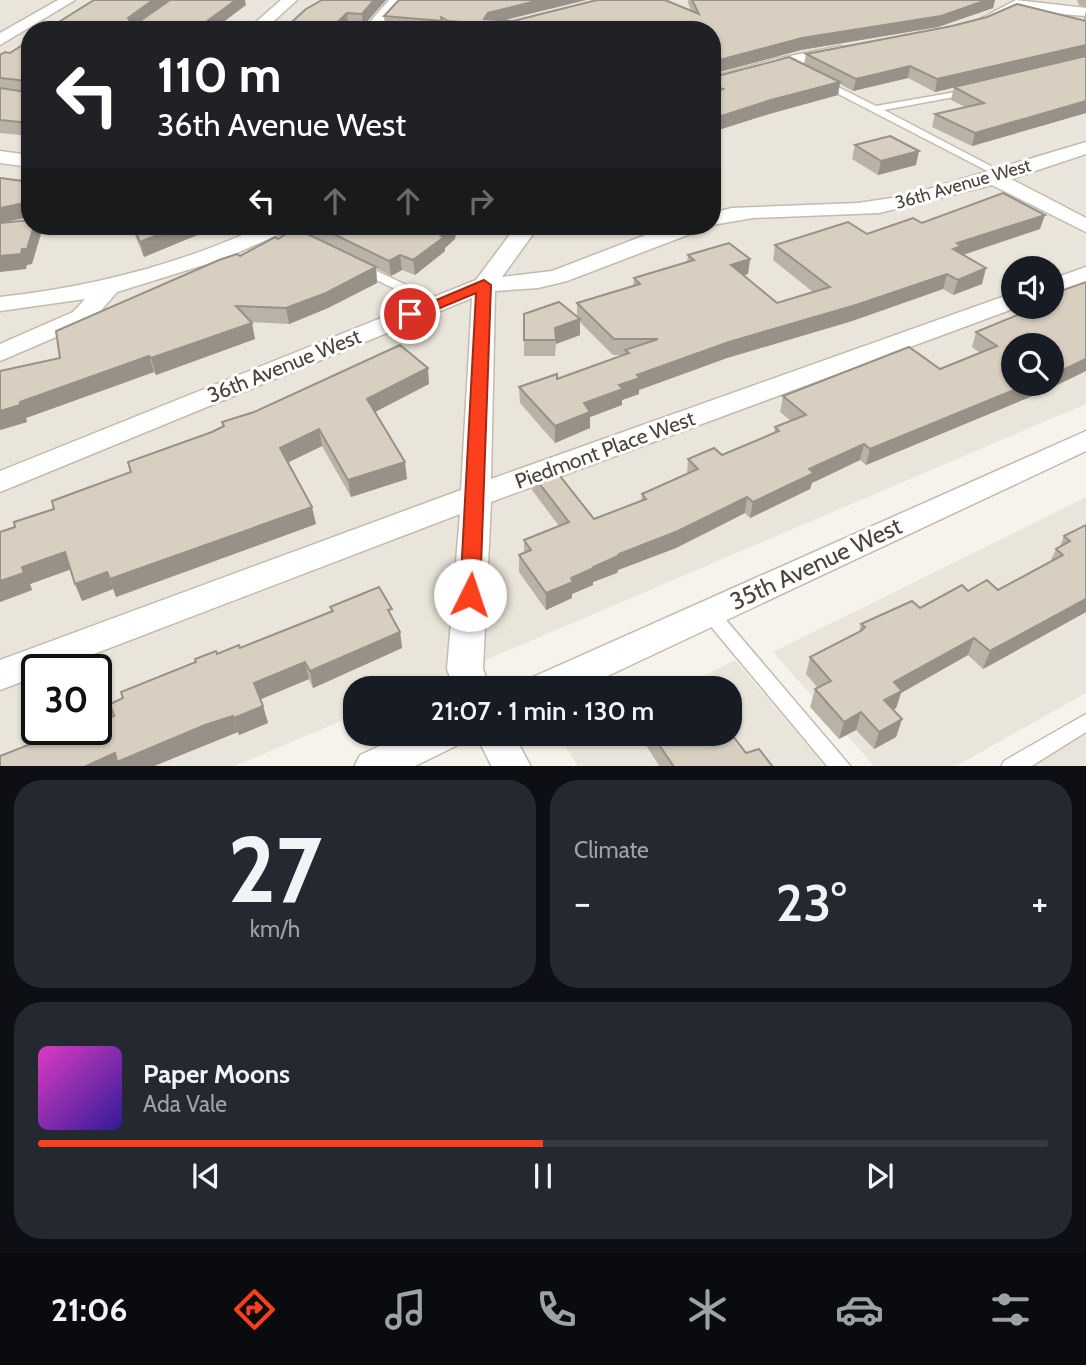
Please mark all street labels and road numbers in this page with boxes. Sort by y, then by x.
street label: 36th Avenue West [893,154,1033,214]
street label: 36th Avenue West [203,323,364,408]
street label: Piedmont Place West [512,405,698,494]
street label: 35th Avenue West [725,511,906,616]

